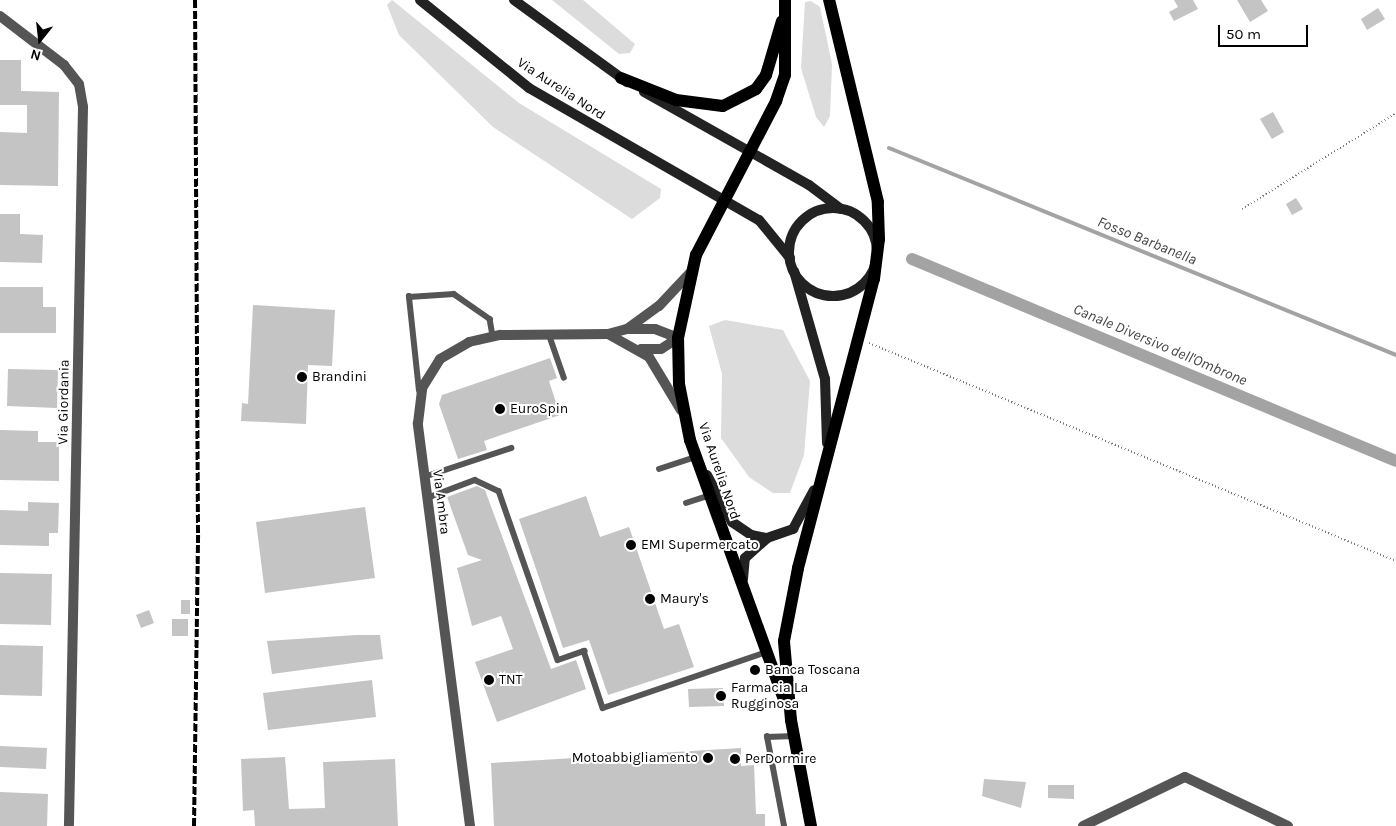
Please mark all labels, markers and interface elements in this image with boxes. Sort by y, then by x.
north arrow [15,15,65,65]
scale bar [1221,15,1311,47]
text: 50 m [1226,25,1261,43]
text: N [29,45,43,64]
street label: Via Aurelia Nord [514,54,608,124]
water label: Fosso Barbanella [1095,213,1199,269]
water label: Canale Diversivo dell'Ombrone [1070,300,1250,390]
street label: Via Giordania [55,359,73,445]
place label: Brandini [312,369,367,385]
marker: Brandini [296,371,308,383]
place label: EuroSpin [510,401,568,417]
marker: EuroSpin [494,403,506,415]
street label: Via Aurelia Nord [695,420,743,522]
street label: Via Ambra [429,469,453,535]
place label: EMI Supermercato [641,537,759,553]
marker: EMI Supermercato [625,539,637,551]
place label: Maury's [660,591,709,607]
marker: Maury's [644,593,656,605]
place label: Banca Toscana [765,662,860,678]
marker: Banca Toscana [749,664,761,676]
place label: TNT [499,672,523,688]
marker: TNT [483,674,495,686]
place label: Farmacia La Rugginosa [731,680,808,712]
marker: Farmacia La Rugginosa [715,690,727,702]
place label: Motoabbigliamento [572,750,698,766]
place label: PerDormire [745,751,816,767]
marker: Motoabbigliamento [702,752,714,764]
marker: PerDormire [729,753,741,765]

